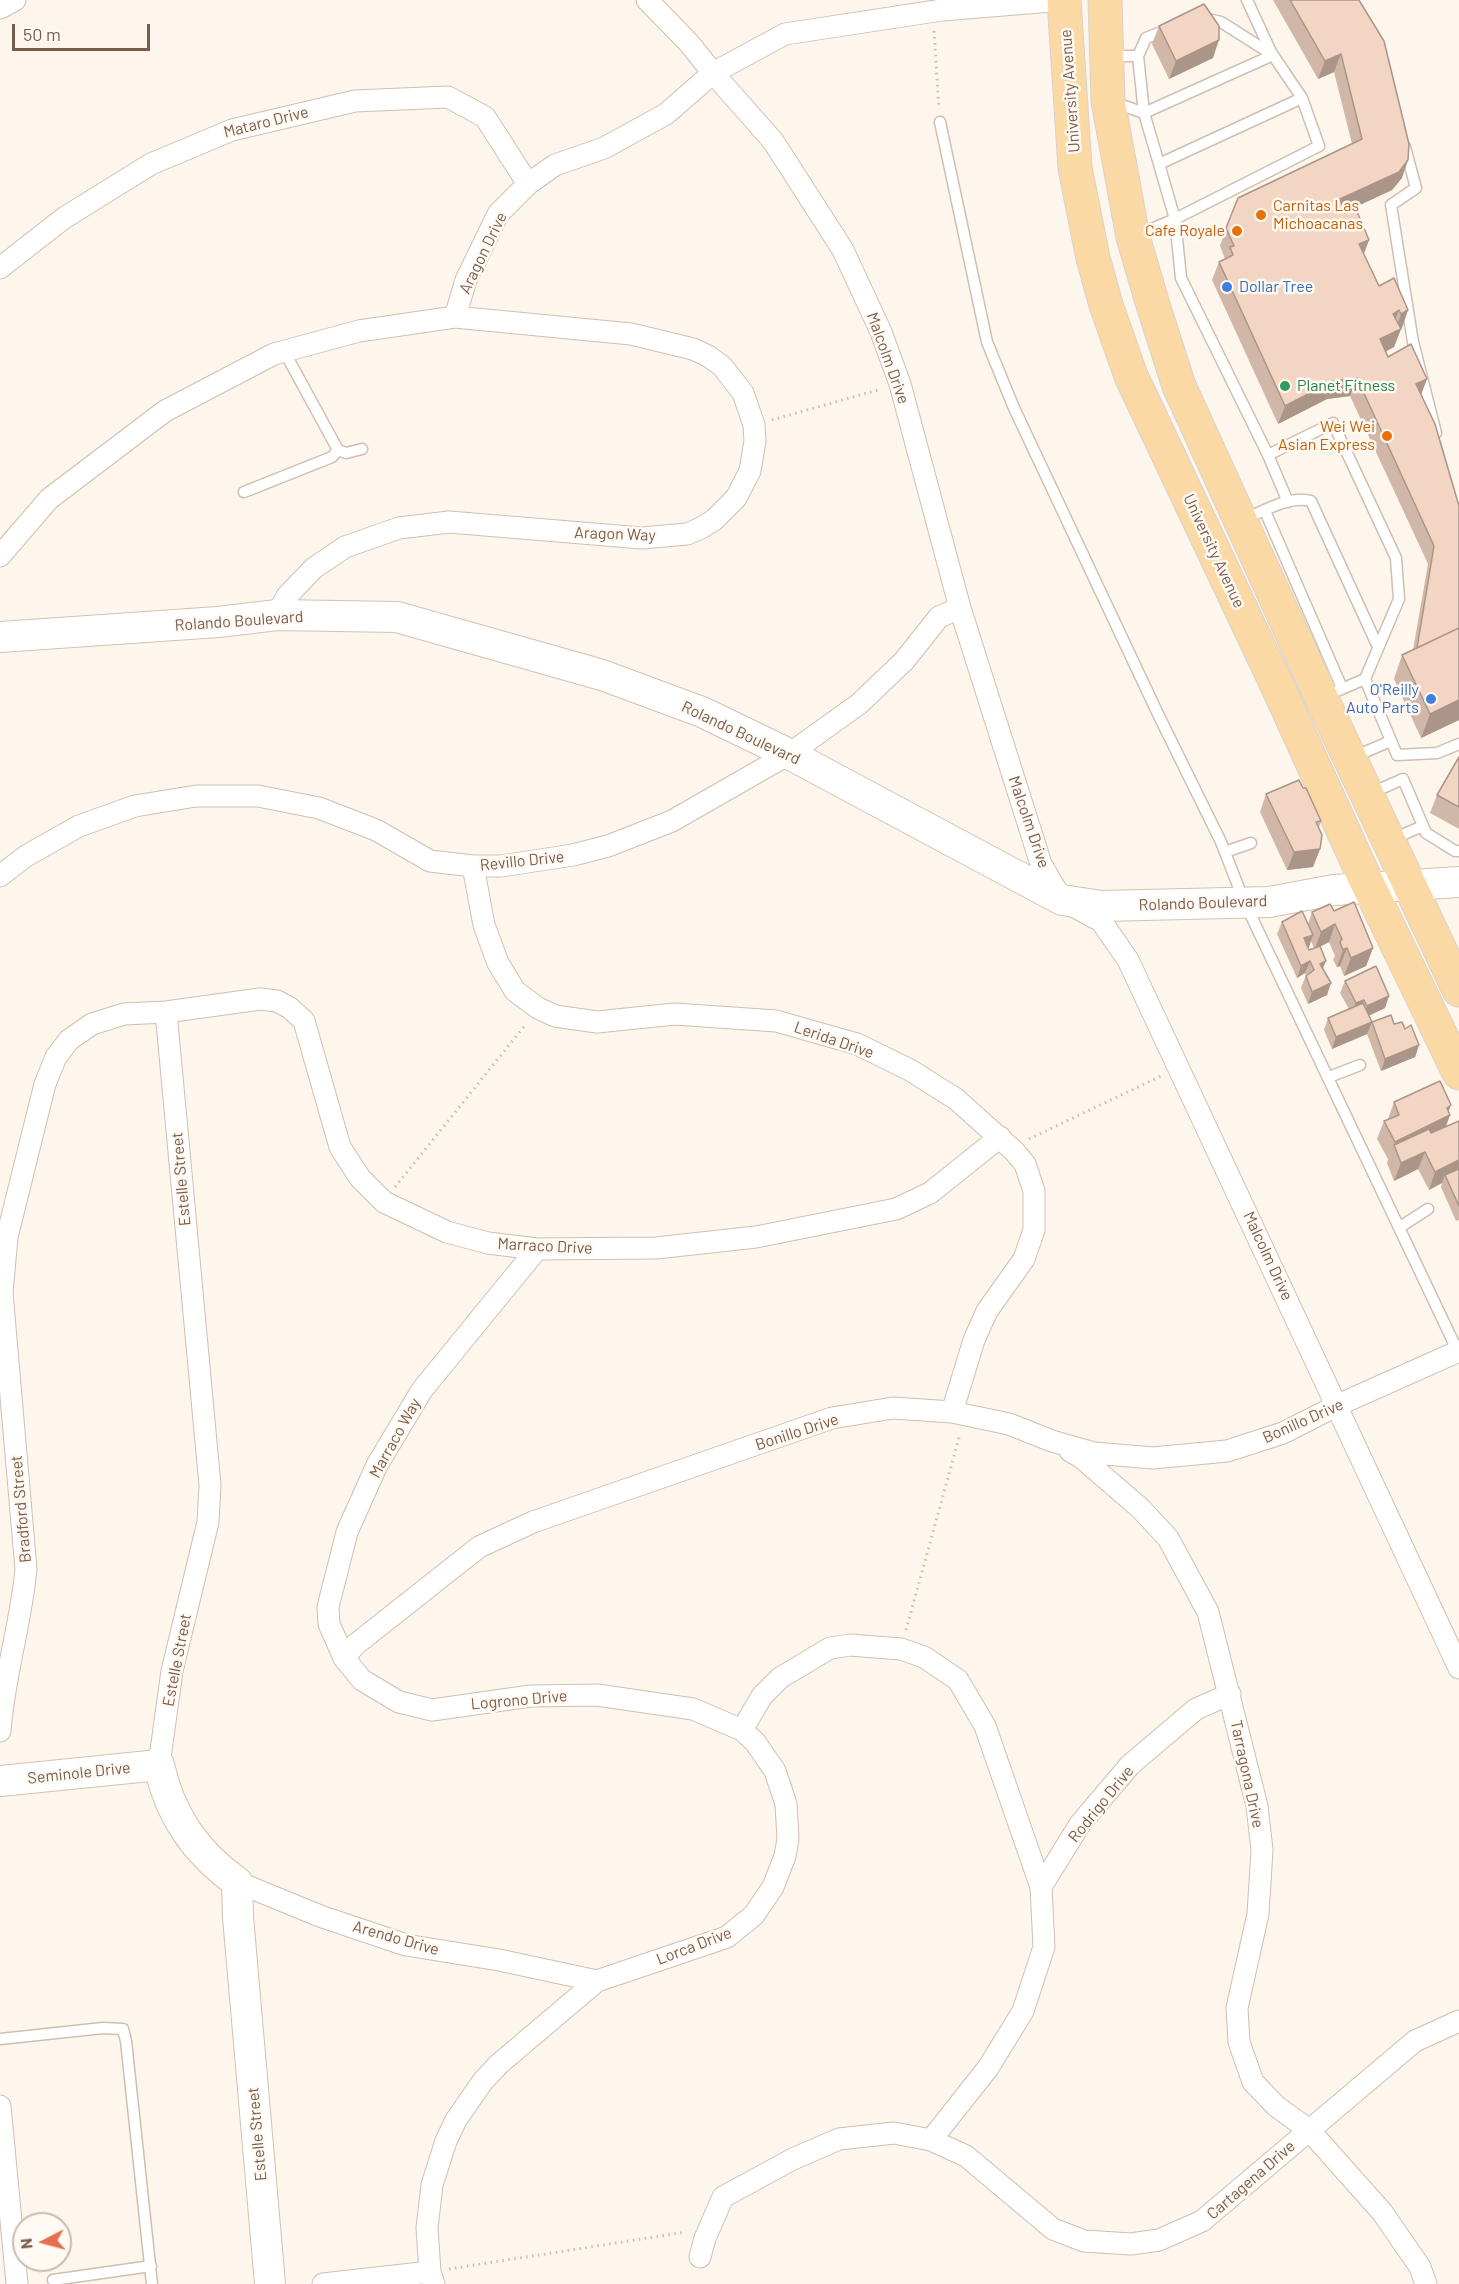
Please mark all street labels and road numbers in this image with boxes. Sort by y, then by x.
street label: University Avenue [1056,29,1084,153]
street label: Mataro Drive [222,102,310,142]
street label: Aragon Drive [455,209,511,297]
street label: Malcolm Drive [863,310,913,406]
street label: University Avenue [1179,491,1249,611]
street label: Aragon Way [574,523,656,545]
street label: Rolando Boulevard [174,607,304,635]
street label: Rolando Boulevard [679,697,803,769]
street label: Malcolm Drive [1004,773,1054,871]
street label: Revillo Drive [479,847,565,875]
street label: Rolando Boulevard [1138,891,1268,915]
street label: Lerida Drive [792,1017,876,1063]
street label: Estelle Street [167,1131,195,1227]
street label: Malcolm Drive [1239,1208,1297,1304]
street label: Marraco Drive [497,1234,593,1258]
street label: Marraco Way [365,1395,425,1481]
street label: Bonillo Drive [1260,1395,1346,1447]
street label: Bonillo Drive [753,1410,841,1454]
street label: Bradford Street [7,1454,35,1564]
street label: Estelle Street [159,1612,195,1708]
street label: Logrono Drive [470,1686,568,1714]
street label: Tarragona Drive [1226,1718,1268,1830]
street label: Seminole Drive [27,1758,131,1788]
street label: Rodrigo Drive [1064,1762,1138,1846]
street label: Arendo Drive [351,1917,441,1959]
street label: Lorca Drive [654,1923,734,1969]
street label: Estelle Street [243,2086,271,2182]
street label: Cartagena Drive [1203,2136,1299,2224]

